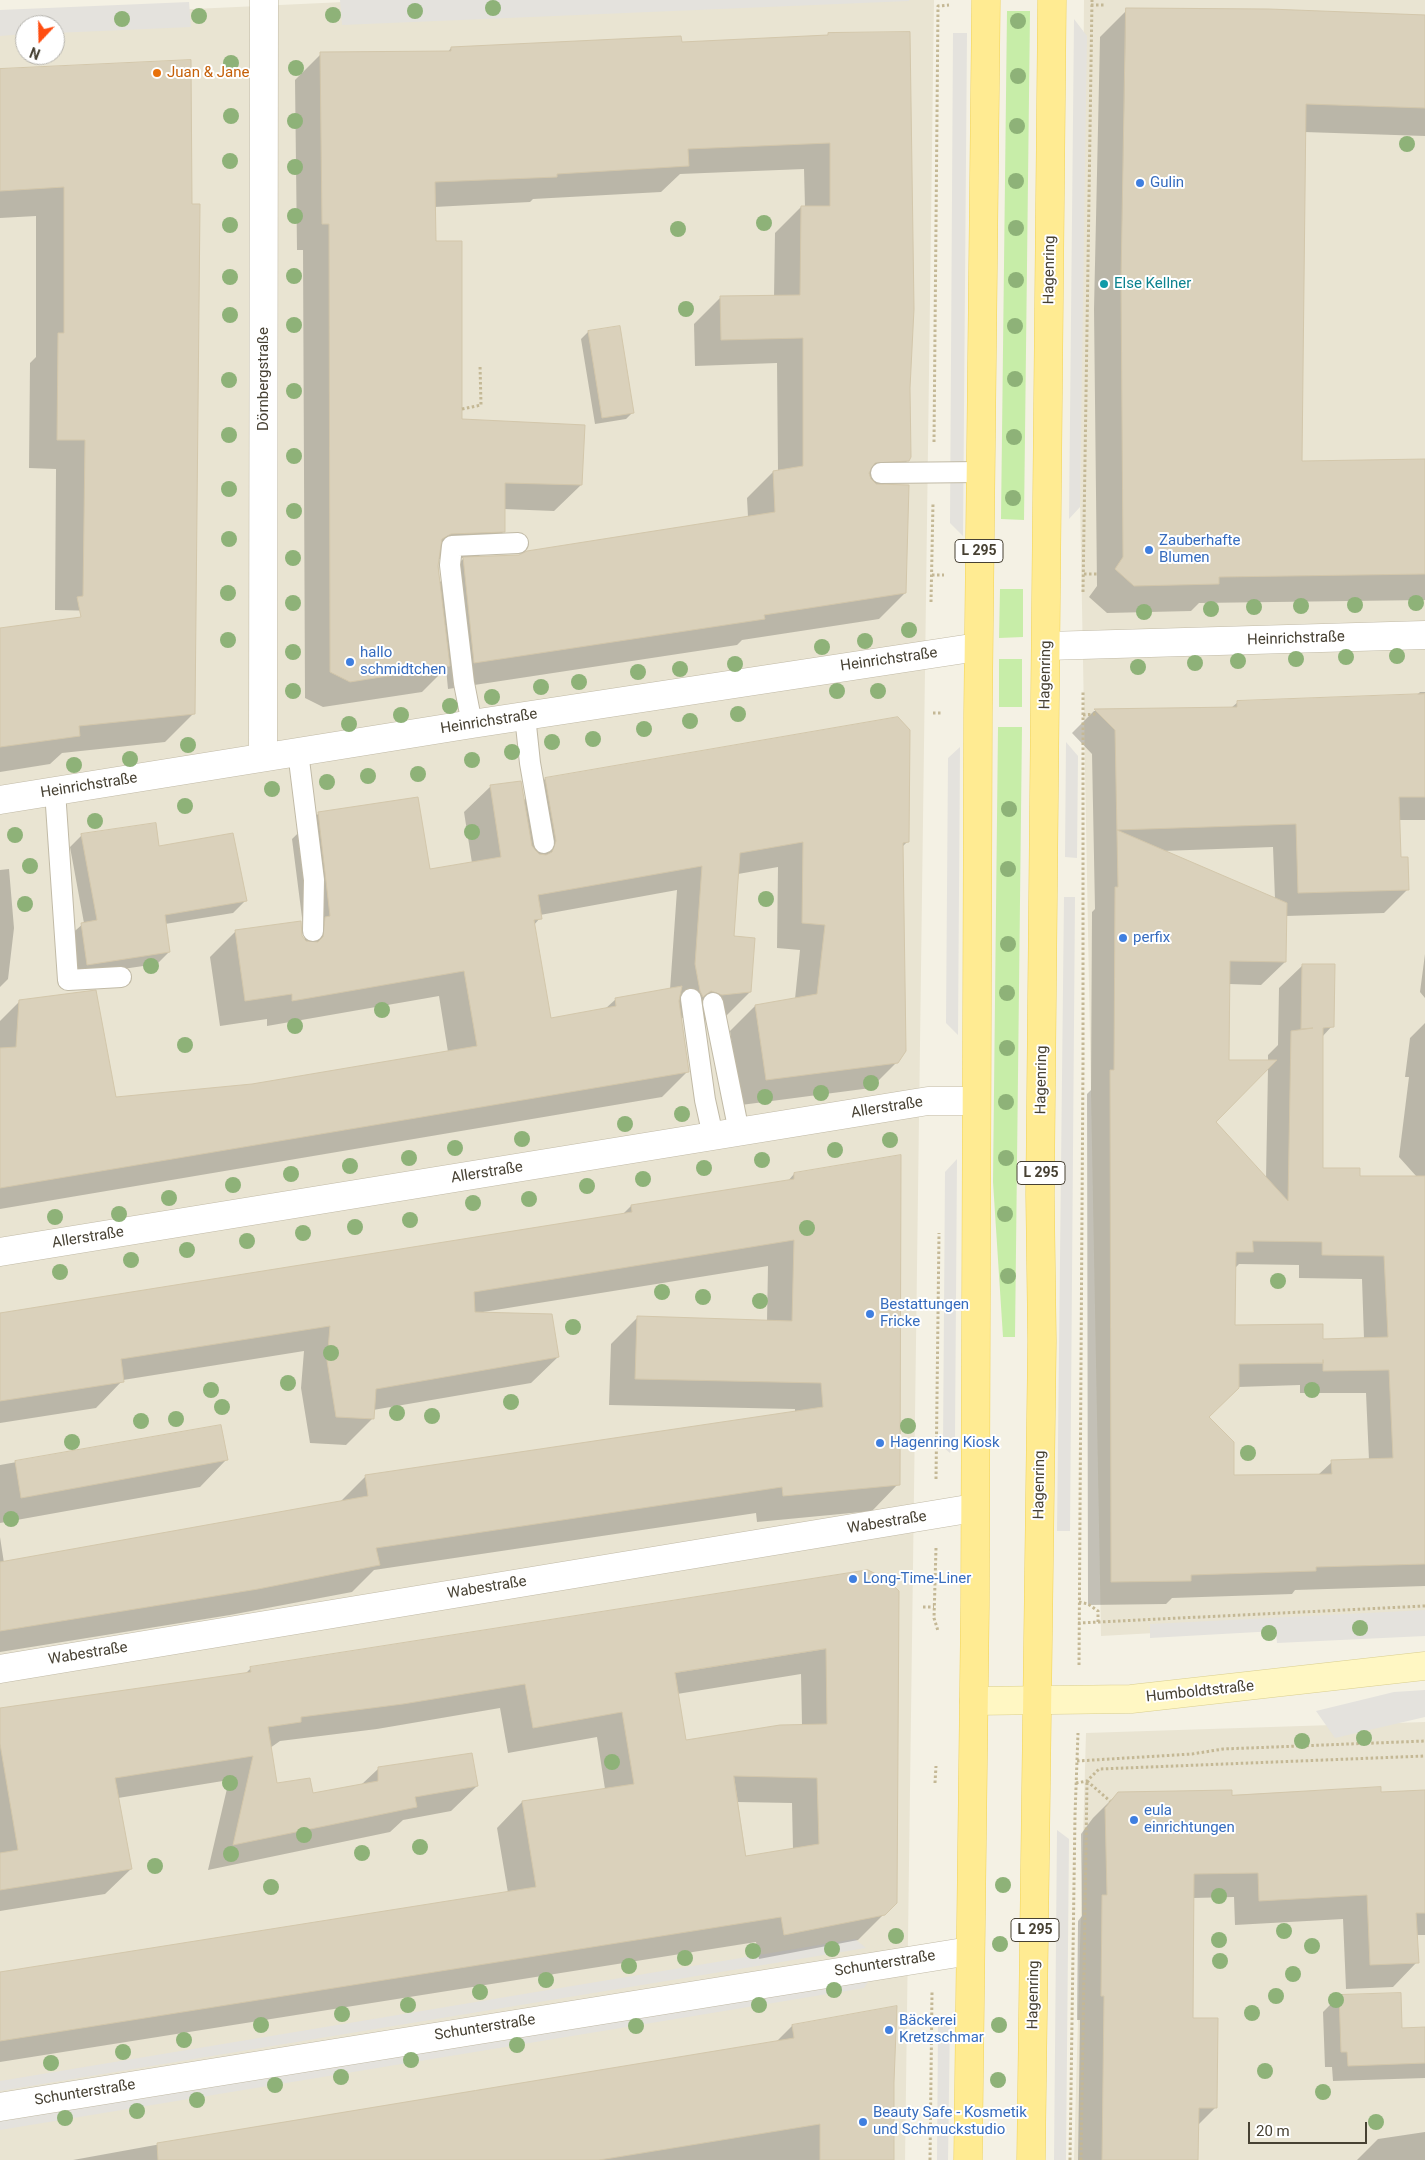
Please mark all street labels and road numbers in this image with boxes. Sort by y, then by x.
street label: Hagenring [1040,235,1060,305]
street label: Dörnbergstraße [255,327,273,431]
road number: L 295 [955,540,1003,562]
street label: Heinrichstraße [1247,628,1345,650]
street label: Hagenring [1036,640,1056,710]
street label: Heinrichstraße [839,644,939,676]
street label: Heinrichstraße [439,705,539,739]
street label: Heinrichstraße [39,769,139,803]
street label: Hagenring [1032,1045,1052,1115]
street label: Allerstraße [850,1093,924,1123]
street label: Allerstraße [450,1158,524,1188]
road number: L 295 [1017,1162,1065,1184]
street label: Allerstraße [51,1223,125,1253]
street label: Hagenring [1030,1450,1050,1520]
street label: Wabestraße [846,1508,928,1538]
street label: Wabestraße [446,1573,528,1603]
street label: Wabestraße [47,1639,129,1669]
street label: Humboldtstraße [1145,1677,1255,1707]
road number: L 295 [1011,1918,1059,1942]
street label: Schunterstraße [833,1947,937,1981]
street label: Hagenring [1024,1960,1044,2030]
street label: Schunterstraße [433,2011,537,2045]
street label: Schunterstraße [33,2076,137,2110]

